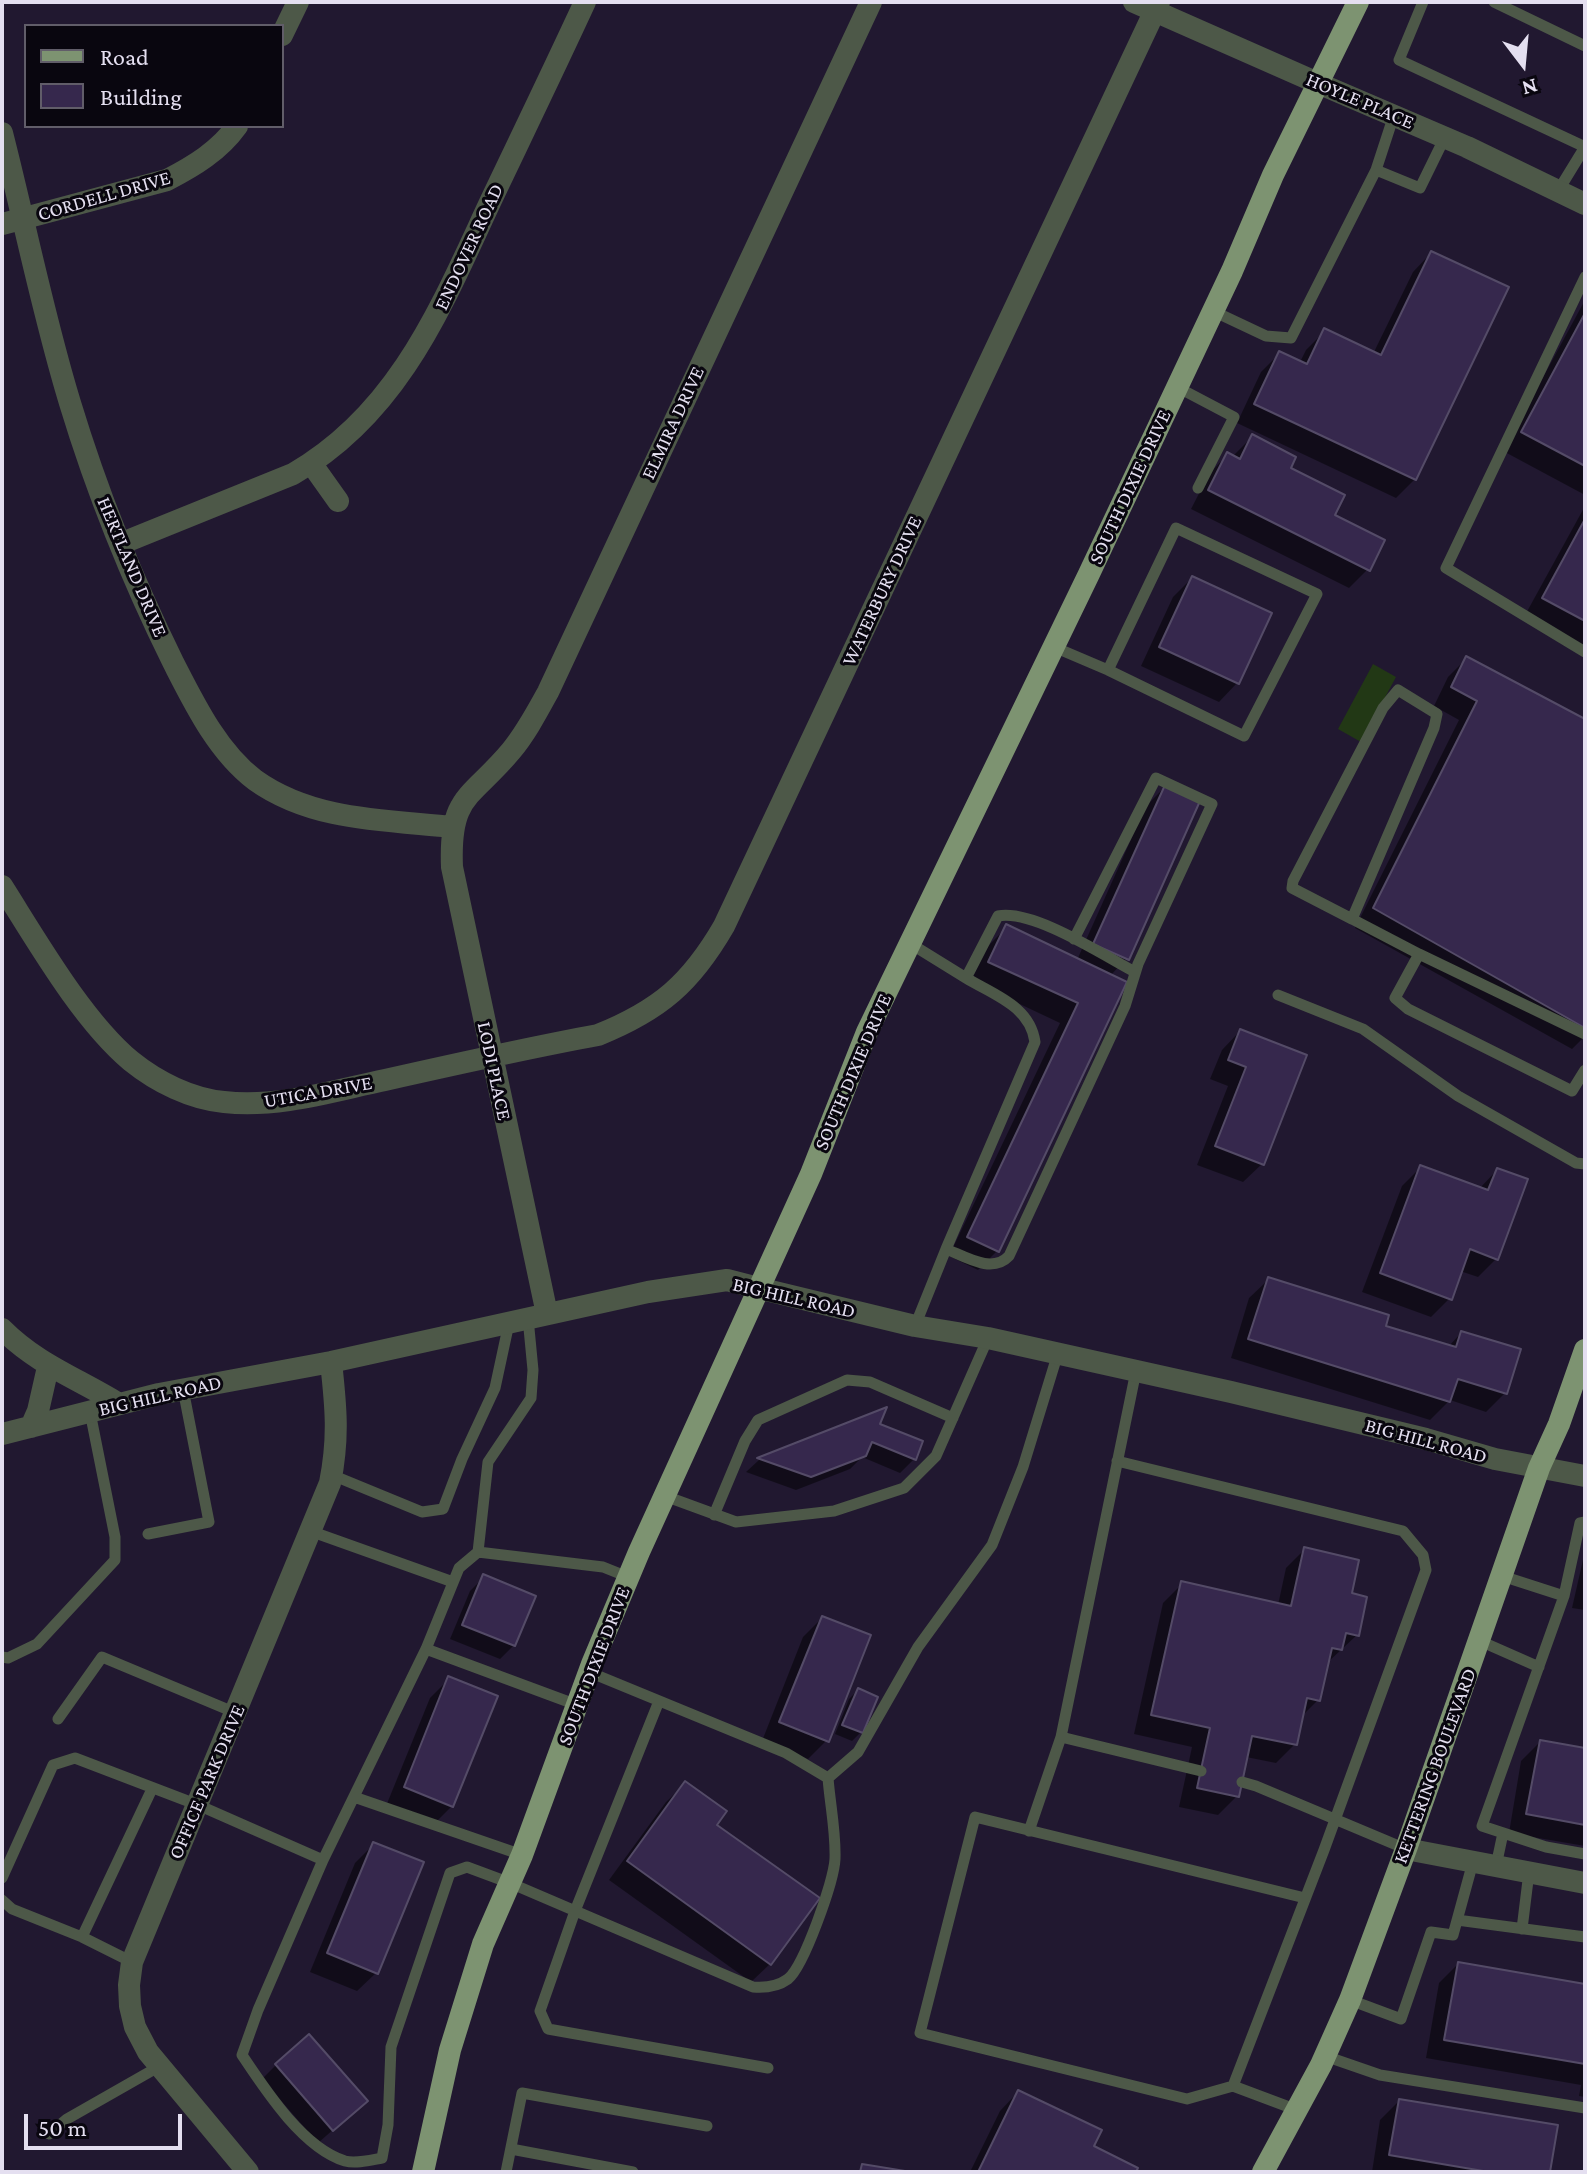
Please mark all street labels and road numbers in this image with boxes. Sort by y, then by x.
street label: HOYLE PLACE [1302,67,1418,135]
street label: CORDELL DRIVE [35,166,173,226]
street label: ENDOVER ROAD [429,180,509,314]
street label: ELMIRA DRIVE [636,363,710,483]
street label: SOUTH DIXIE DRIVE [1084,406,1176,568]
street label: HERTLAND DRIVE [92,493,172,641]
street label: WATERBURY DRIVE [837,512,927,670]
street label: SOUTH DIXIE DRIVE [809,990,897,1154]
street label: LODI PLACE [472,1019,516,1123]
street label: UTICA DRIVE [262,1071,374,1113]
street label: BIG HILL ROAD [730,1272,858,1324]
street label: BIG HILL ROAD [96,1370,224,1422]
street label: BIG HILL ROAD [1362,1413,1490,1469]
street label: SOUTH DIXIE DRIVE [553,1583,635,1749]
street label: KETTERING BOULEVARD [1389,1665,1481,1867]
street label: OFFICE PARK DRIVE [164,1701,250,1863]

